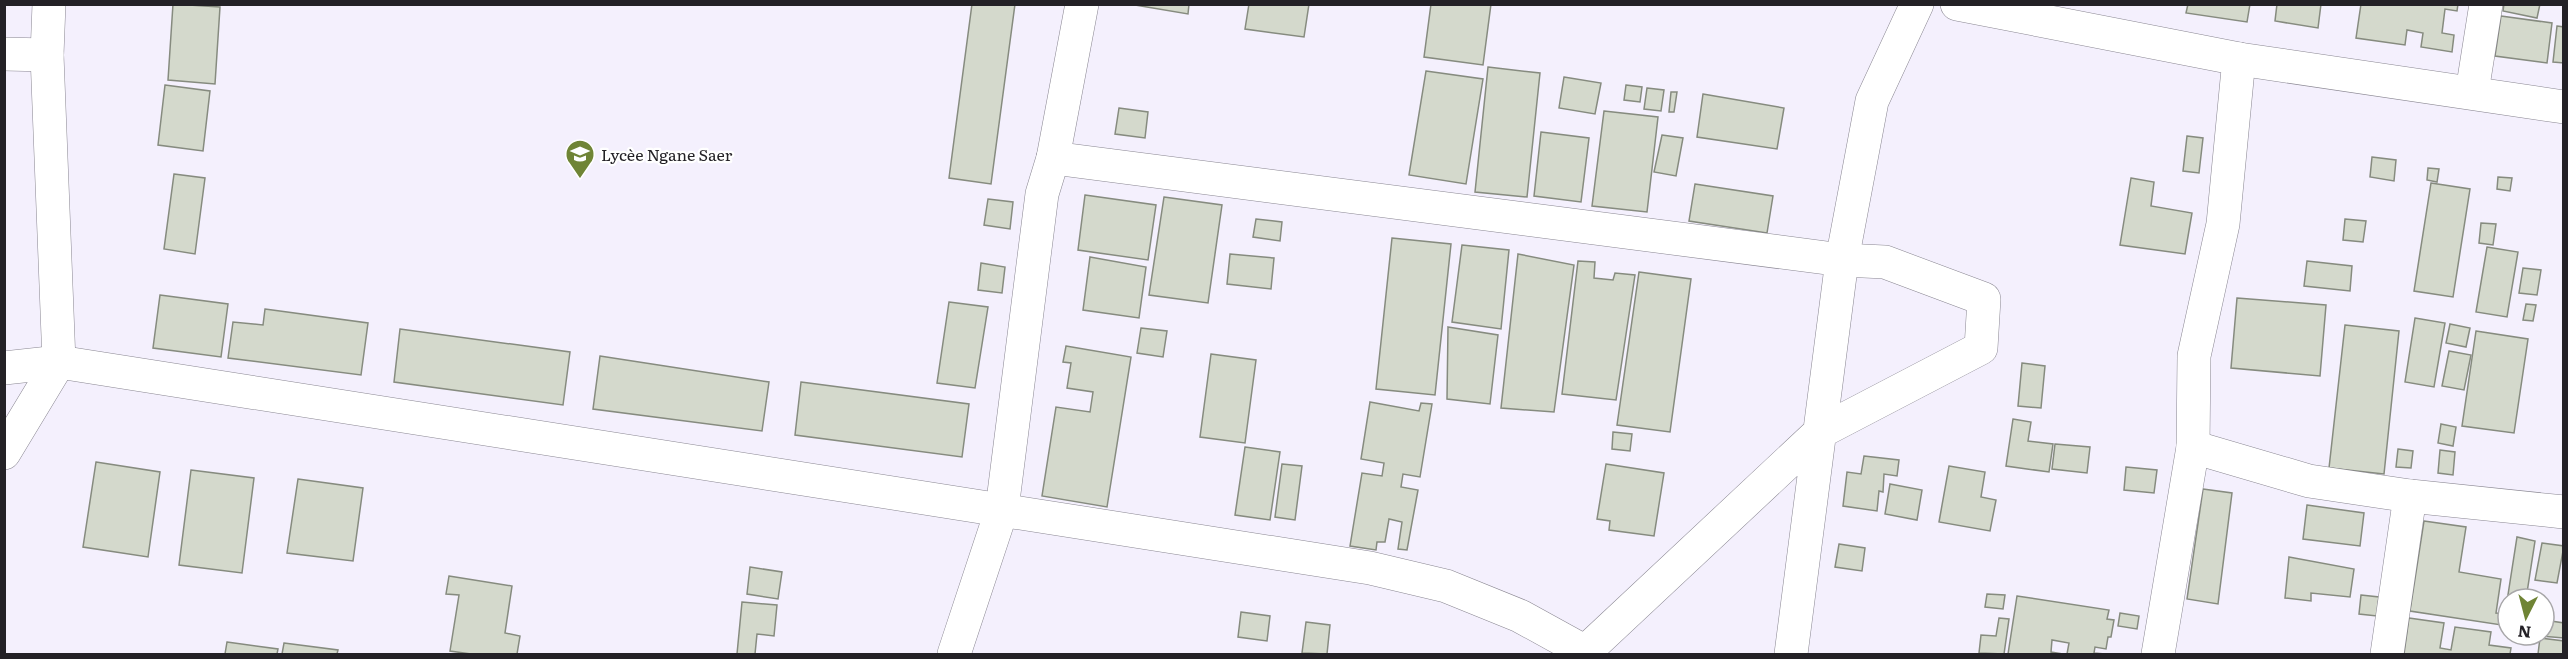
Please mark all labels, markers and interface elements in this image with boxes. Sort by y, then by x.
school or university icon: Lycèe Ngane Saer [564,138,596,180]
place label: Lycèe Ngane Saer [601,142,733,166]
north arrow [2496,587,2556,647]
text: N [2516,620,2532,646]

